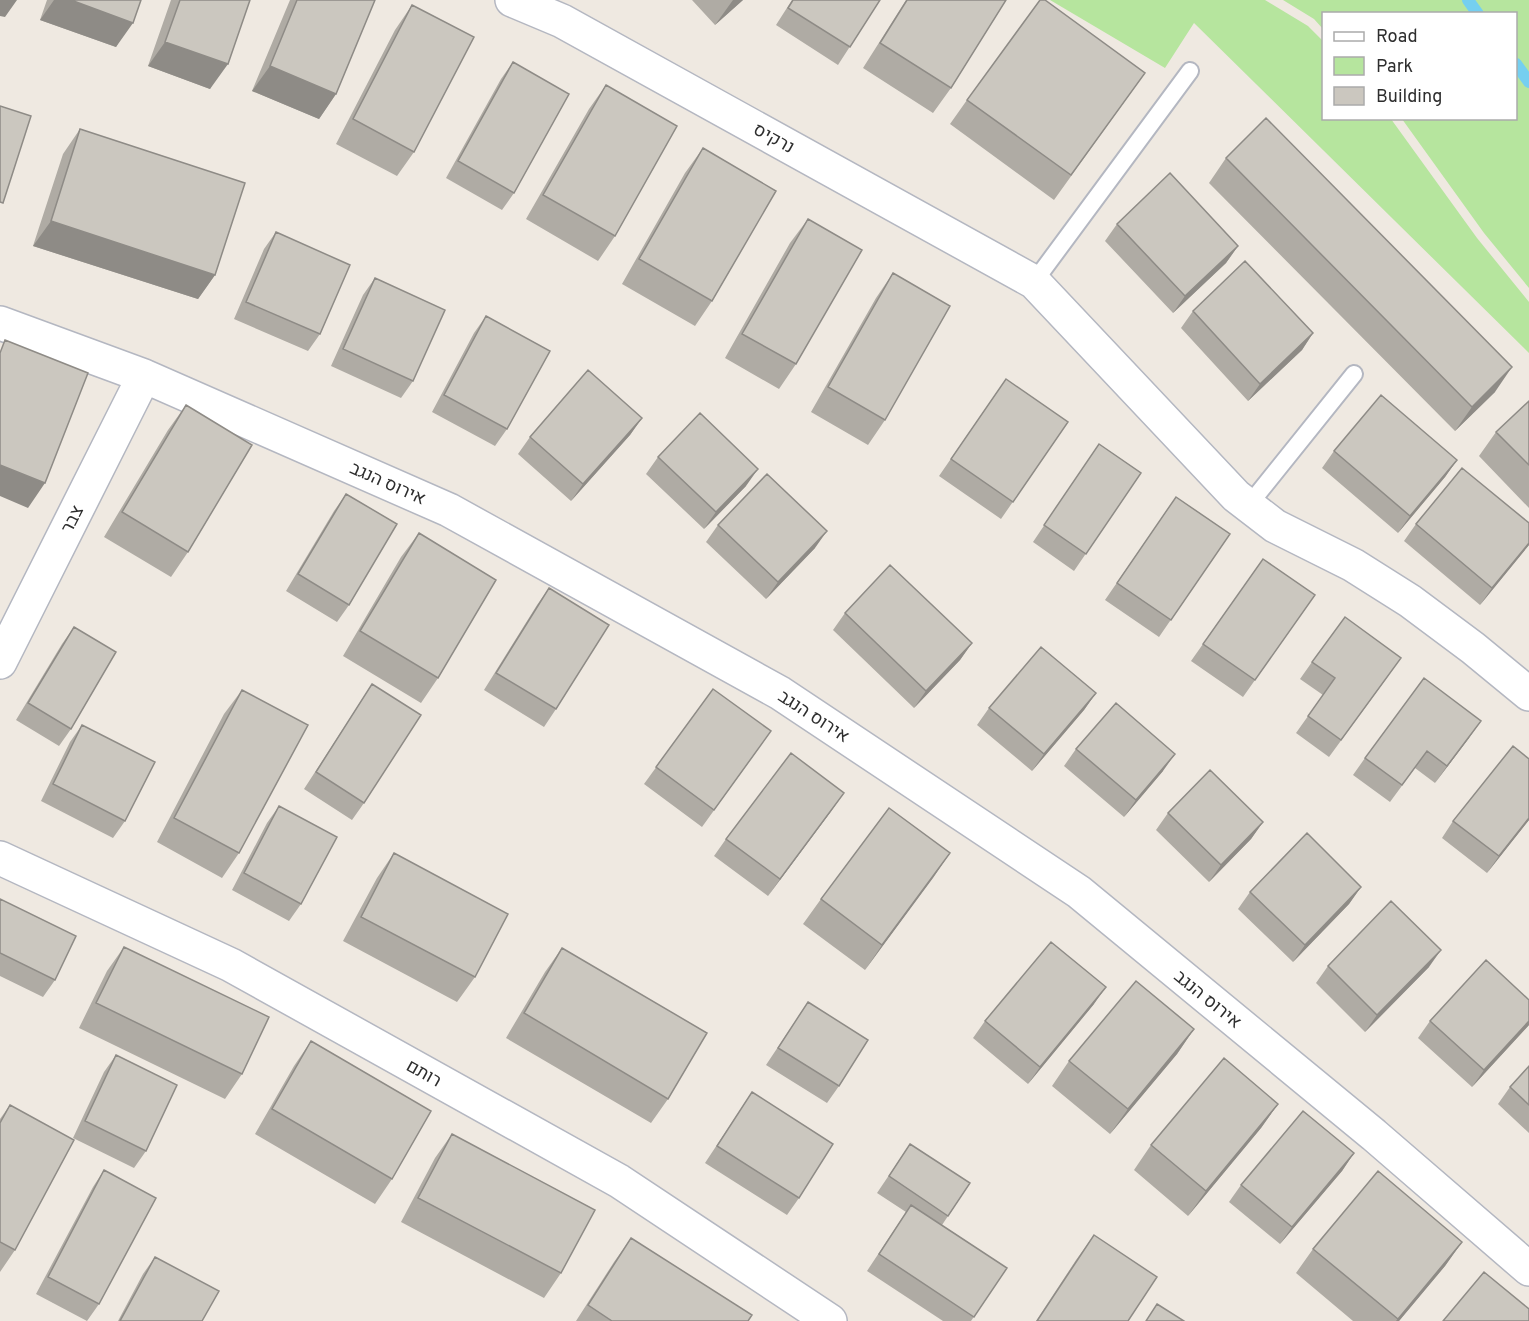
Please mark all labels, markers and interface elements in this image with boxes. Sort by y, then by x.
legend [1322,12,1517,120]
text: Road [1376,26,1418,49]
text: Park [1376,56,1413,79]
text: Building [1376,86,1442,109]
street label: נרקיס [749,119,798,160]
street label: אירוס הנגב [346,458,429,511]
street label: צבר [57,502,90,537]
street label: אירוס הנגב [773,686,853,749]
street label: אירוס הנגב [1169,966,1246,1034]
street label: רותם [402,1055,445,1093]

